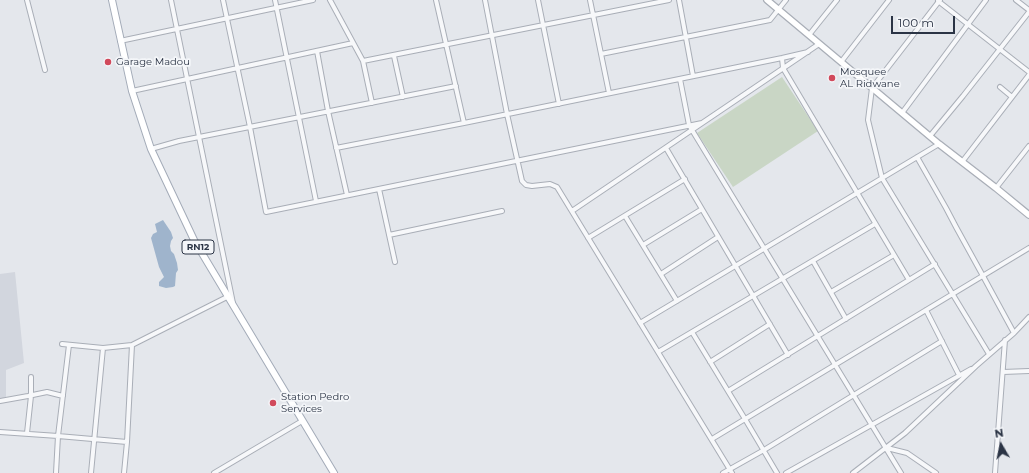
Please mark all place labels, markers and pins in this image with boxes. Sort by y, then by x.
place label: Garage Madou [116,56,190,68]
marker: Garage Madou [103,57,113,67]
place label: Mosquee AL Ridwane [840,66,900,90]
marker: Mosquee AL Ridwane [827,73,837,83]
place label: Station Pedro Services [281,391,349,414]
marker: Station Pedro Services [268,398,278,408]

